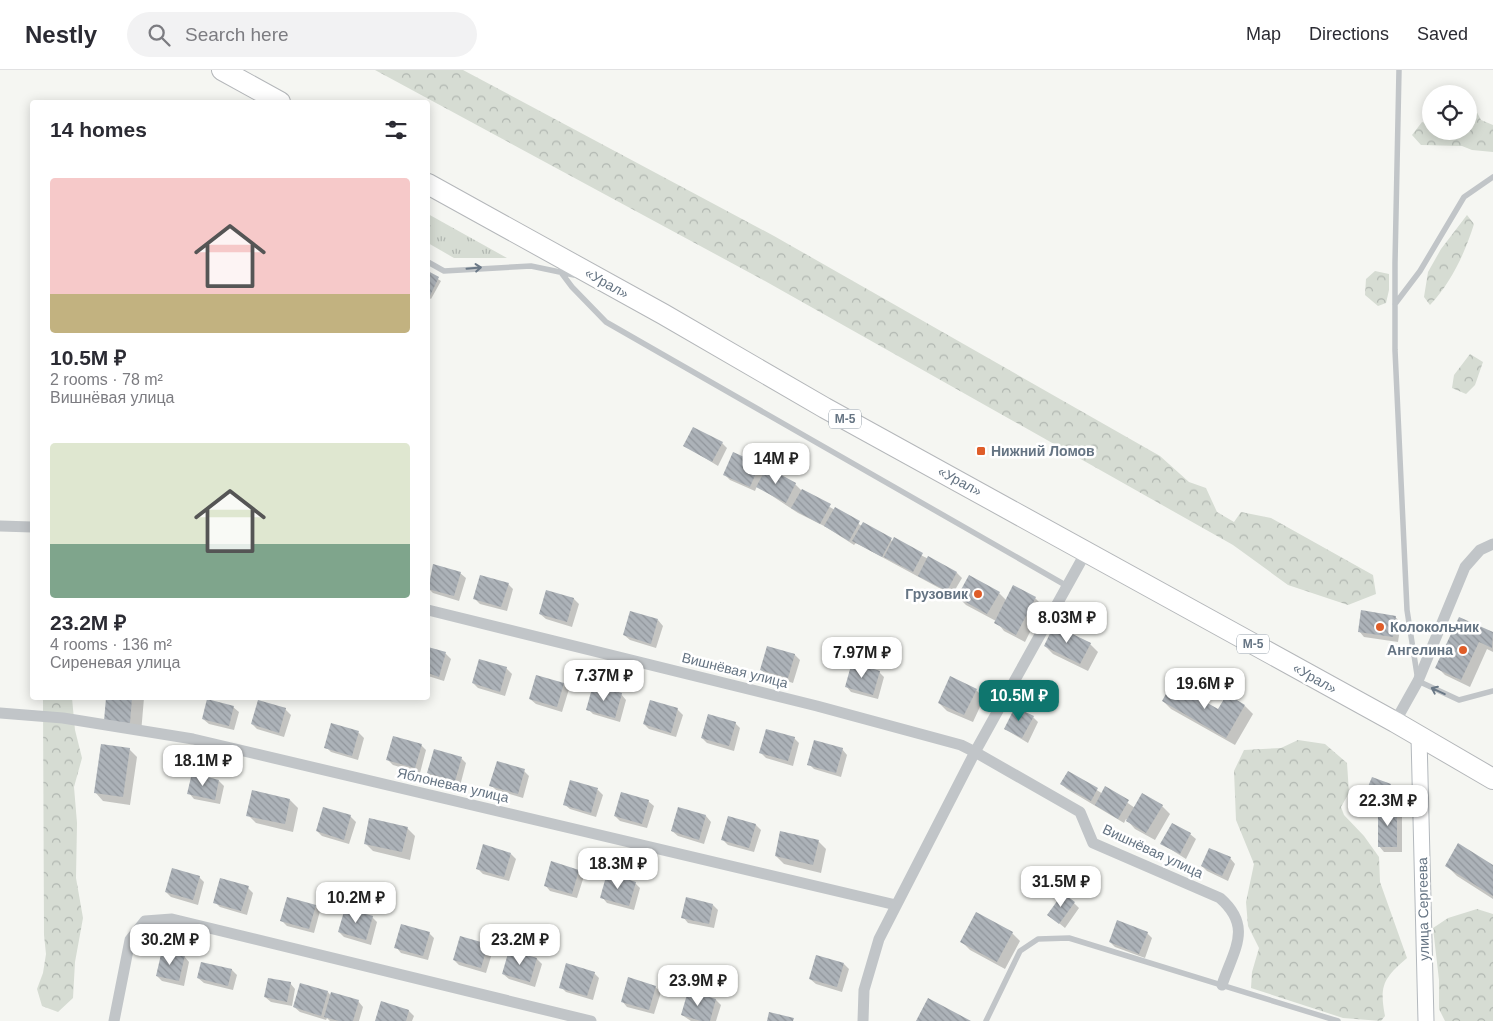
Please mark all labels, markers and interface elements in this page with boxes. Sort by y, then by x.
search box [127,12,477,57]
text: Nestly [25,21,97,48]
icon: search [145,21,173,49]
text: Search here [185,24,289,45]
text: Map [1246,24,1281,44]
text: Directions [1309,24,1389,44]
text: Saved [1417,24,1468,44]
map controls [1422,85,1477,140]
button: locate [1422,85,1477,140]
icon: filters [382,116,410,144]
text: 14 homes [50,118,147,141]
icon: home [185,211,275,301]
one-way arrow [465,263,481,273]
street label: «Урал» [582,264,632,302]
text: 10.5M ₽ [50,346,126,369]
text: 2 rooms · 78 m² [50,371,163,388]
text: Вишнёвая улица [50,389,175,406]
road number: М-5 [829,409,861,428]
pin: 14M ₽ [741,442,811,485]
place label: Нижний Ломов [991,443,1095,459]
marker: Нижний Ломов [975,445,987,457]
text: 14M ₽ [754,450,798,467]
street label: «Урал» [935,463,985,499]
icon: home [185,476,275,566]
place label: Грузовик [905,586,969,602]
marker: Грузовик [972,588,984,600]
pin: 8.03M ₽ [1021,602,1113,644]
text: 8.03M ₽ [1038,609,1096,626]
text: 23.2M ₽ [50,611,126,634]
place label: Колокольчик [1390,619,1480,635]
marker: Колокольчик [1374,621,1386,633]
road number: М-5 [1237,634,1269,654]
text: 4 rooms · 136 m² [50,636,172,653]
pin: 7.97M ₽ [816,636,908,679]
place label: Ангелина [1387,642,1453,658]
text: 7.97M ₽ [833,644,891,661]
marker: Ангелина [1457,644,1469,656]
street label: Вишнёвая улица [680,649,790,691]
text: Сиреневая улица [50,654,180,671]
street label: «Урал» [1290,659,1340,697]
pin: 7.37M ₽ [558,660,650,702]
text: 7.37M ₽ [575,667,633,684]
pin: 19.6M ₽ [1159,668,1251,710]
text: 19.6M ₽ [1176,675,1234,692]
pin: 10.5M ₽ [973,680,1065,722]
one-way arrow [1431,685,1446,695]
text: 10.5M ₽ [990,687,1048,704]
pin: 18.1M ₽ [157,744,249,787]
text: 18.1M ₽ [174,752,232,769]
street label: Яблоневая улица [396,764,511,806]
pin: 22.3M ₽ [1342,784,1434,827]
text: 22.3M ₽ [1359,792,1417,809]
street label: Вишнёвая улица [1100,821,1206,881]
pin: 18.3M ₽ [572,848,664,890]
text: 18.3M ₽ [589,855,647,872]
street label: улица Сергеева [1414,857,1432,961]
pin: 31.5M ₽ [1015,866,1107,908]
text: 31.5M ₽ [1032,873,1090,890]
pin: 10.2M ₽ [310,882,402,924]
text: 10.2M ₽ [327,889,385,906]
pin: 30.2M ₽ [124,924,216,966]
pin: 23.2M ₽ [474,924,566,966]
text: 30.2M ₽ [141,931,199,948]
text: 23.2M ₽ [491,931,549,948]
pin: 23.9M ₽ [652,964,744,1007]
text: 23.9M ₽ [669,972,727,989]

